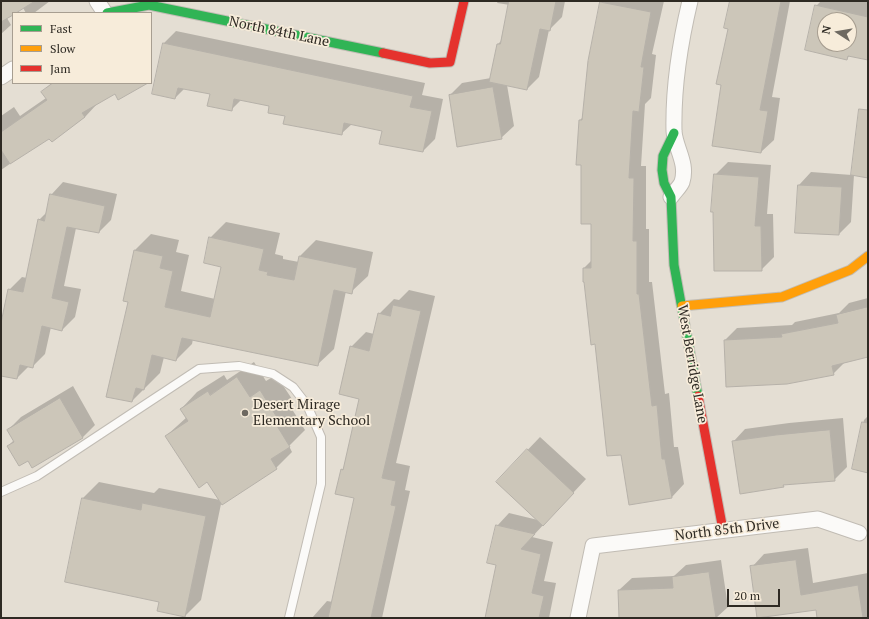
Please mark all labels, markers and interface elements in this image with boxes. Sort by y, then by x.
legend [12,12,152,84]
north arrow [817,12,857,52]
street label: North 84th Lane [227,13,331,51]
text: Fast [50,21,72,36]
text: N [819,24,834,35]
text: Slow [50,41,75,56]
text: Jam [50,61,71,76]
street label: West Berridge Lane [673,303,711,425]
place label: Desert Mirage Elementary School [253,397,370,430]
marker: Desert Mirage Elementary School [240,408,250,418]
street label: North 85th Drive [674,515,780,545]
scale bar [729,581,782,607]
text: 20 m [734,588,760,603]

